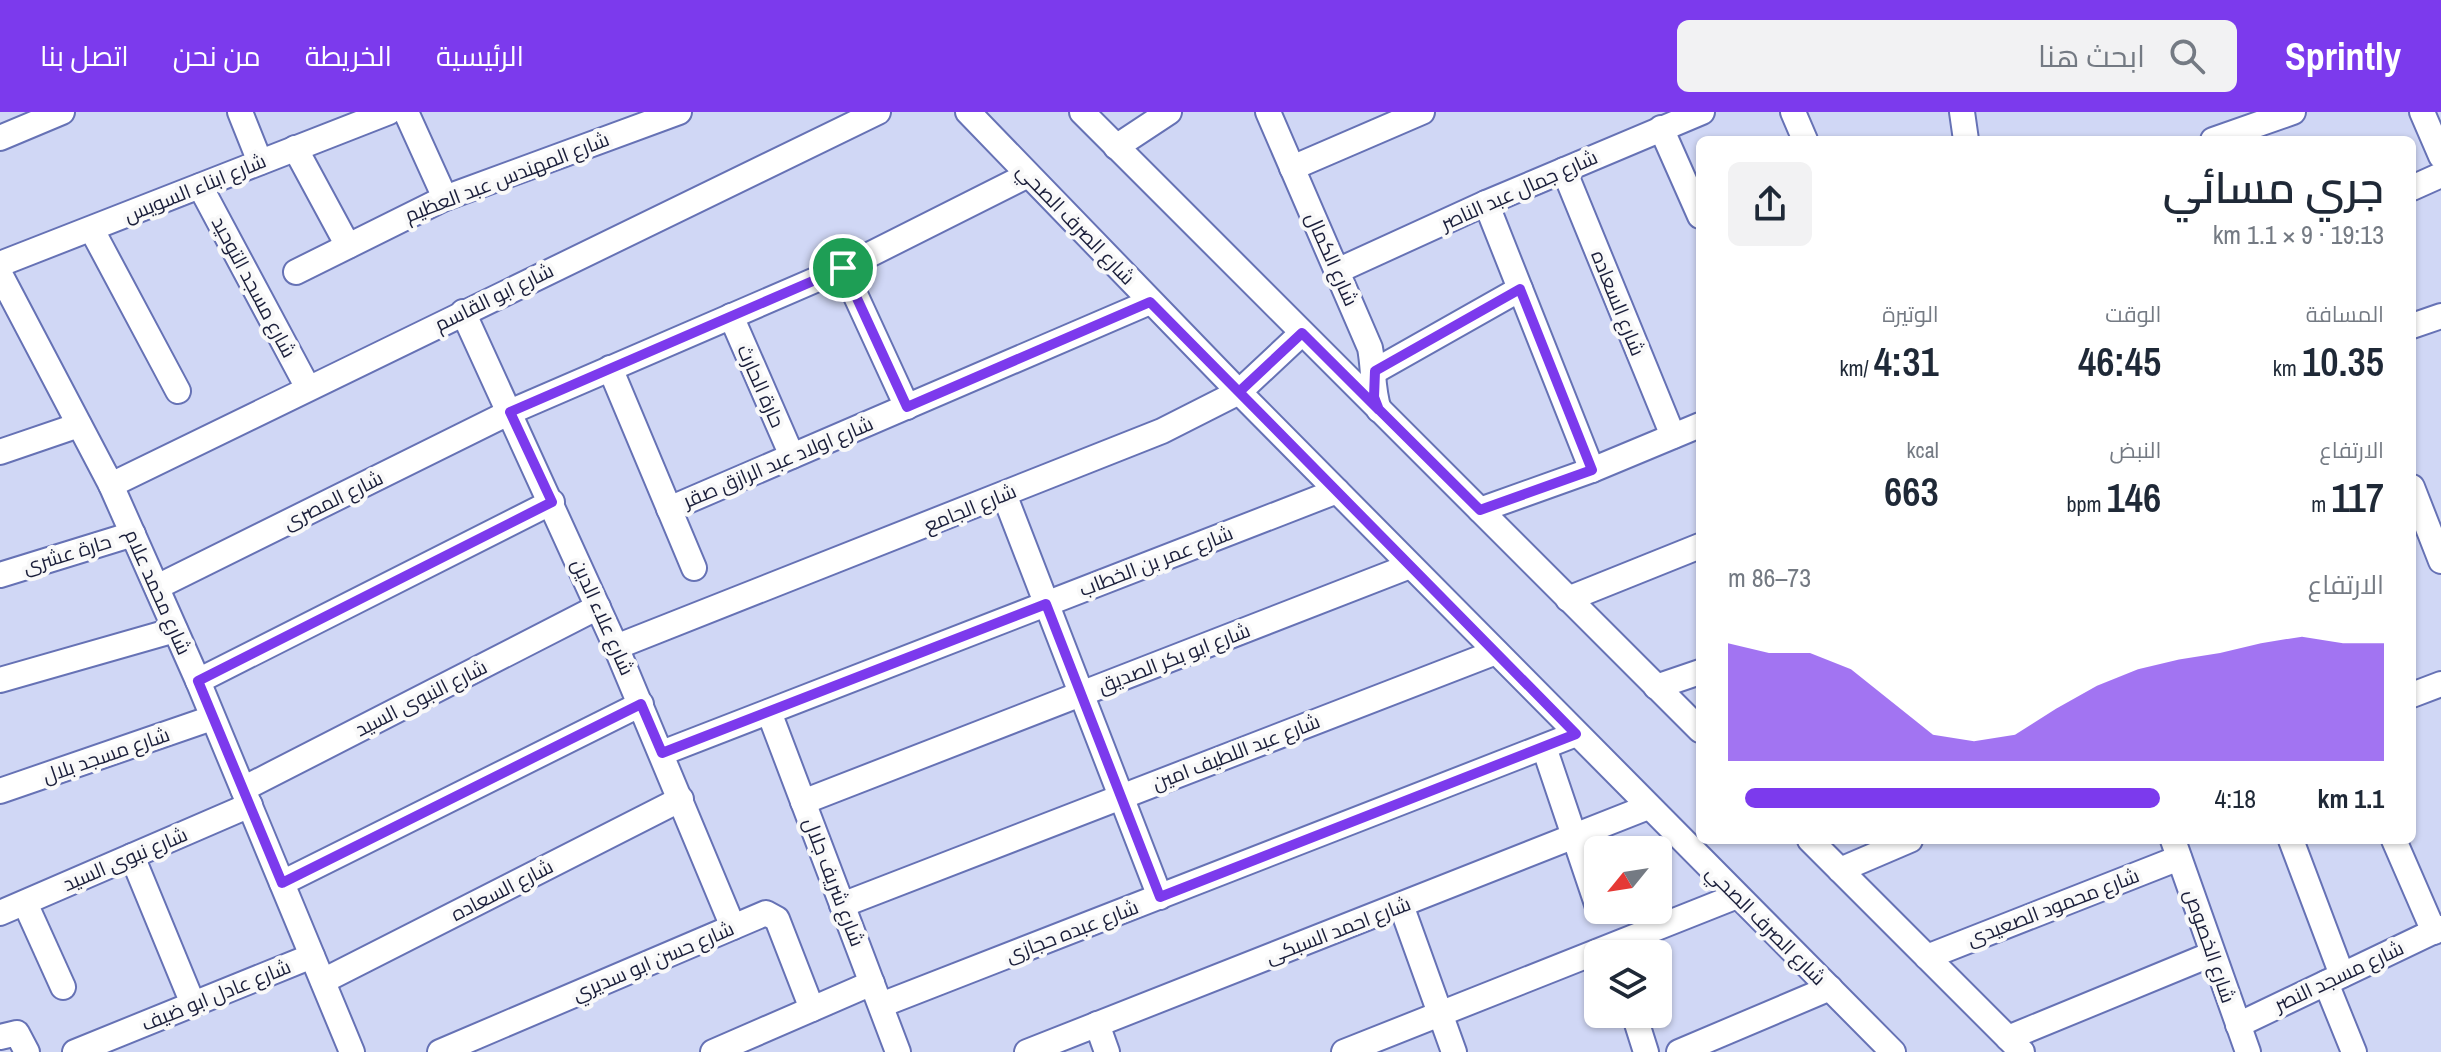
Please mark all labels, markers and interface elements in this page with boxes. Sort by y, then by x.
search box [1677,20,2237,92]
text: Sprintly [2285,31,2401,82]
icon: search [2165,34,2209,78]
text: ابحث هنا [2038,36,2145,76]
text: اتصل بنا [40,37,129,75]
text: من نحن [173,37,261,75]
text: الخريطة [305,37,392,75]
text: الرئيسية [436,37,524,75]
street label: شارع المهندس عبد العظيم [401,125,613,229]
street label: شارع جمال عبد الناصر [1435,143,1602,238]
street label: شارع ابناء السويس [120,147,270,229]
street label: شارع الصرف الصحي [1009,157,1141,292]
text: جري مسائي [2163,157,2384,217]
button: share [1728,162,1812,246]
street label: شارع الكمال [1299,208,1365,310]
street label: شارع مسجد التوحيد [205,211,303,363]
text: 19:13 · 9 × 1.1 km [2213,217,2384,252]
pin [809,234,877,302]
icon: arrive [821,246,865,290]
street label: شارع السعاده [1584,246,1652,360]
street label: شارع ابو القاسم [430,256,558,338]
text: الوتيرة [1882,299,1939,329]
text: الوقت [2105,299,2161,329]
text: المسافة [2306,299,2384,329]
text: 4:31 [1874,335,1939,388]
text: 46:45 [2078,335,2161,388]
text: 10.35 [2302,335,2384,388]
street label: حارة الحارث [731,340,792,432]
text: /km [1840,353,1874,383]
text: km [2273,353,2302,383]
street label: شارع اولاد عبد الرازق صقر [678,409,877,515]
text: kcal [1907,435,1939,465]
text: النبض [2110,435,2161,465]
text: الارتفاع [2320,435,2384,465]
street label: شارع المصرى [278,464,388,536]
text: 663 [1884,465,1939,518]
text: 146 [2107,471,2161,524]
text: 117 [2331,471,2384,524]
street label: شارع الجامع [920,477,1020,539]
text: bpm [2066,489,2107,519]
text: m [2311,489,2331,519]
street label: شارع عمر بن الخطاب [1075,519,1237,603]
street label: شارع محمد علام [118,525,198,659]
street label: حارة عشرى [19,527,114,580]
street label: شارع علاء الدين [565,554,641,680]
text: 73–86 m [1728,560,1811,595]
text: الارتفاع [2308,567,2384,602]
street label: شارع ابو بكر الصديق [1094,616,1254,700]
street label: شارع النبوى السيد [350,653,492,743]
street label: شارع عبد اللطيف امين [1148,707,1324,797]
street label: شارع مسجد بلال [39,720,173,790]
text: 4:18 [2215,781,2256,816]
text: 1.1 km [2318,781,2384,816]
street label: شارع شريف جلال [797,814,871,950]
street label: شارع نبوى السيد [58,820,192,898]
north arrow [1584,836,1672,924]
map controls [1584,836,1672,1028]
street label: شارع السعاده [446,852,558,928]
street label: شارع الصرف الصحي [1698,859,1832,993]
street label: شارع محمود الصعيدى [1963,861,2143,953]
street label: شارع الخصوص [2177,885,2243,1007]
street label: شارع احمد السبكى [1261,889,1415,971]
street label: شارع عبده حجازى [1002,893,1142,969]
street label: شارع حسن ابو سديري [568,914,739,1010]
street label: شارع مسجد النصر [2269,934,2408,1019]
button: layers [1584,940,1672,1028]
street label: شارع عادل ابو ضيف [137,952,295,1038]

